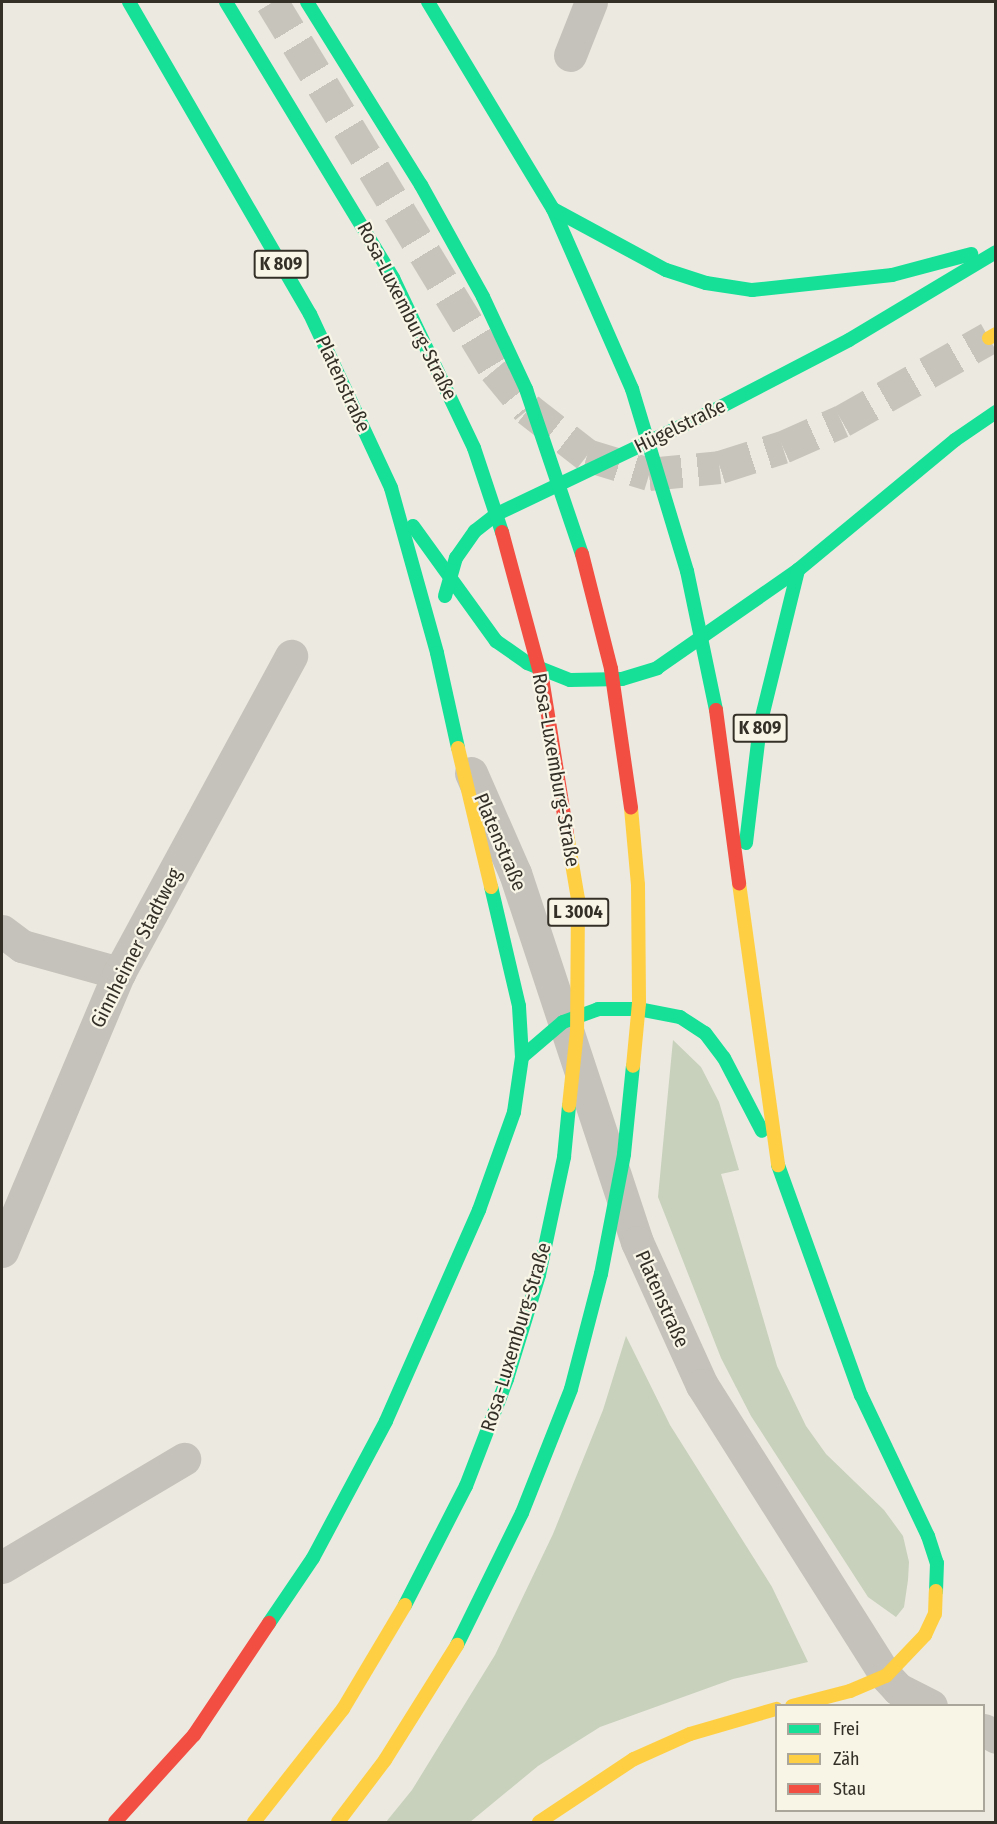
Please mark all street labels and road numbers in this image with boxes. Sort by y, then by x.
street label: Rosa-Luxemburg-Straße [352,218,462,404]
road number: K 809 [252,249,310,279]
street label: Platenstraße [310,332,376,436]
street label: Hügelstraße [630,394,730,458]
street label: Rosa-Luxemburg-Straße [527,671,585,869]
road number: K 809 [732,713,789,743]
street label: Platenstraße [469,790,531,894]
street label: Ginnheimer Stadtweg [85,864,187,1032]
road number: L 3004 [546,897,610,927]
street label: Rosa-Luxemburg-Straße [476,1240,556,1434]
street label: Platenstraße [630,1247,694,1351]

